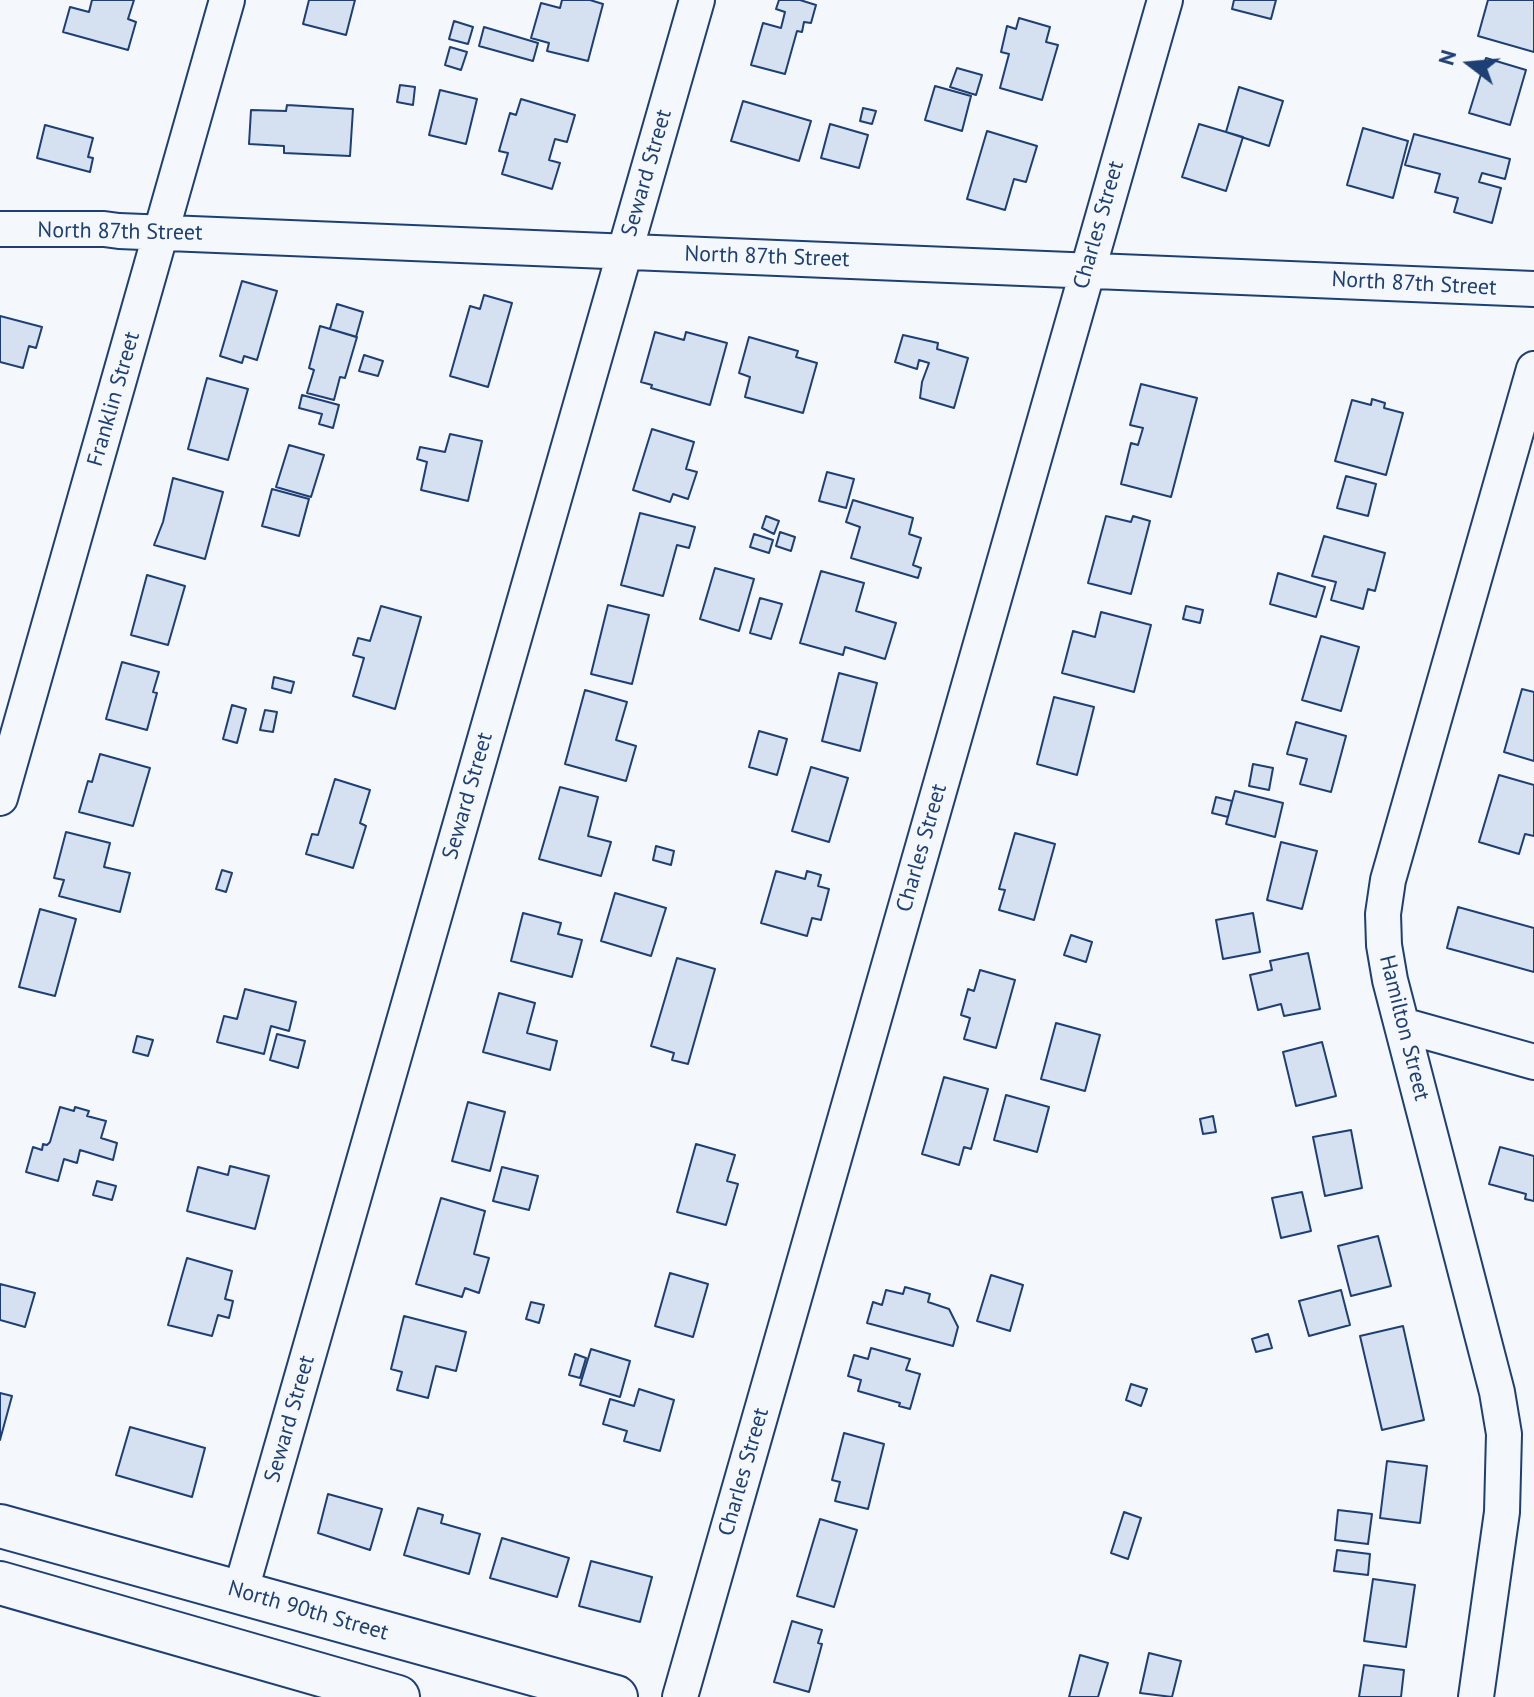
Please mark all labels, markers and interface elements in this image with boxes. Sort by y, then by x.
north arrow [1430,24,1510,104]
text: N [1431,47,1462,68]
street label: Seward Street [616,106,678,240]
street label: Charles Street [1068,158,1130,292]
street label: North 87th Street [37,217,203,247]
street label: North 87th Street [684,241,850,273]
street label: North 87th Street [1331,266,1497,302]
street label: Franklin Street [82,329,146,469]
street label: Seward Street [437,729,499,863]
street label: Charles Street [891,781,953,915]
street label: Hamilton Street [1373,953,1435,1103]
street label: Seward Street [259,1352,321,1486]
street label: Charles Street [713,1405,775,1539]
street label: North 90th Street [225,1575,391,1647]

